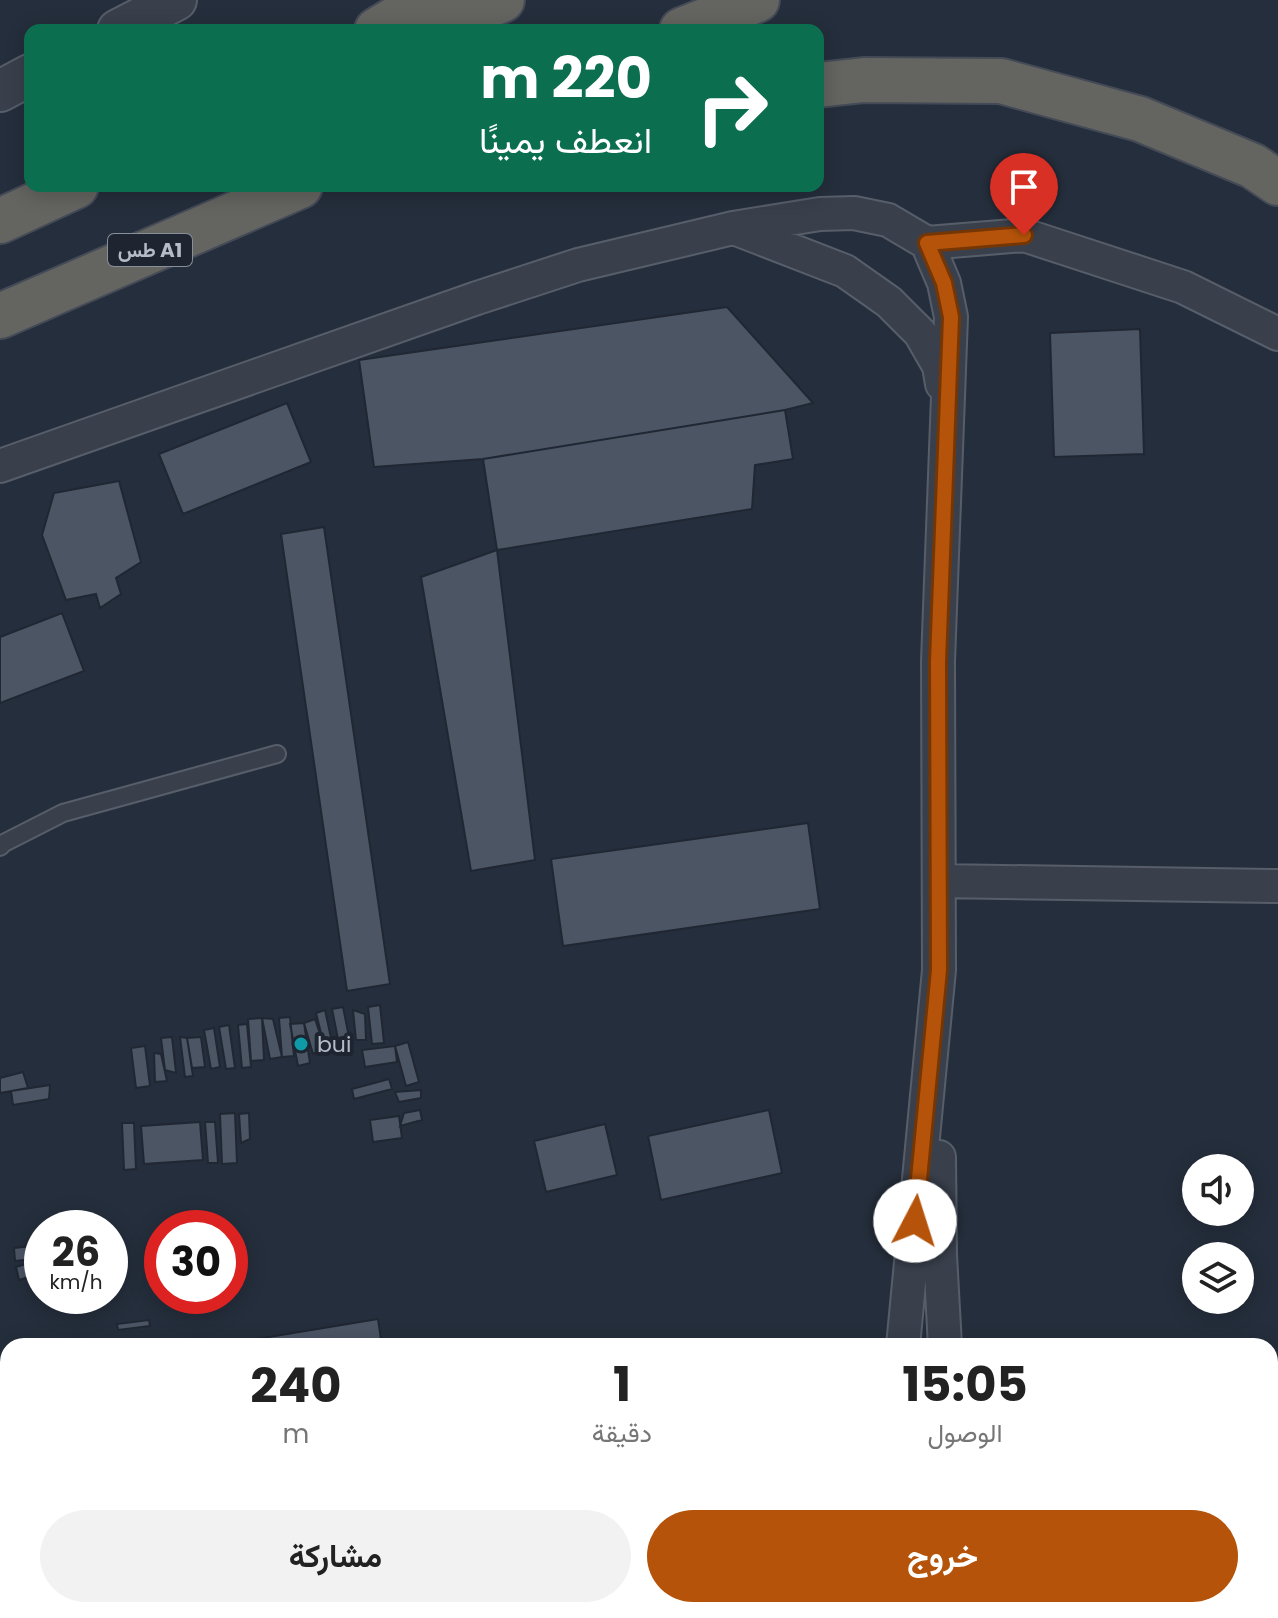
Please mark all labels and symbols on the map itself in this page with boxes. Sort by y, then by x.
pin [990,153,1058,235]
road number: طس A1 [108,234,192,266]
place label: bui [317,1029,351,1060]
marker: bui [292,1035,310,1053]
position arrow [873,1179,957,1263]
speed limit sign: 30 [144,1210,248,1314]

